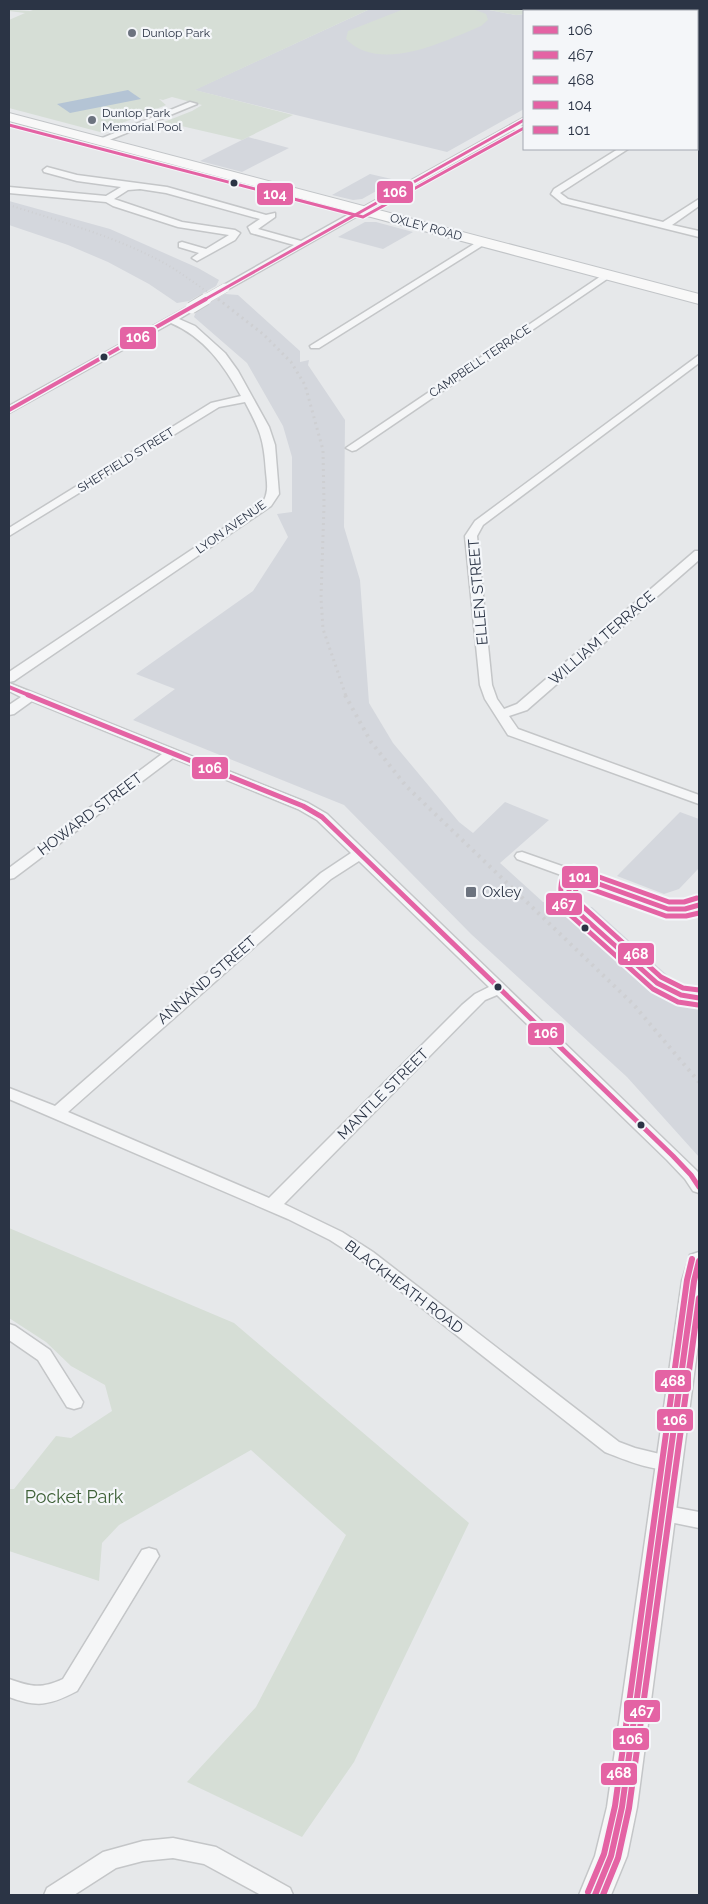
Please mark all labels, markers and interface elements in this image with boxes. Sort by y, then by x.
legend [523,10,698,150]
text: 106 [568,21,593,39]
place label: Dunlop Park [142,26,211,40]
marker: Dunlop Park [126,27,138,39]
text: 467 [568,46,593,64]
text: 468 [568,71,594,89]
text: 104 [568,96,592,114]
place label: Dunlop Park Memorial Pool [102,106,183,134]
marker: Dunlop Park Memorial Pool [86,114,98,126]
text: 101 [568,121,591,139]
unlabelled marker [229,178,239,188]
line badge: 106 [376,180,414,204]
line badge: 104 [256,182,294,206]
text: 106 [383,184,407,200]
text: 104 [263,186,287,202]
street label: OXLEY ROAD [388,211,464,243]
street label: CAMPBELL TERRACE [427,322,533,400]
line badge: 106 [119,326,157,350]
text: 106 [126,329,150,345]
unlabelled marker [99,352,109,362]
street label: SHEFFIELD STREET [75,424,177,495]
street label: LYON AVENUE [193,498,269,556]
street label: ELLEN STREET [464,538,492,646]
street label: WILLIAM TERRACE [545,587,659,689]
line badge: 106 [191,756,229,780]
text: 106 [198,760,222,776]
street label: HOWARD STREET [34,769,146,859]
line badge: 101 [561,865,599,889]
text: 101 [569,869,591,885]
place label: Oxley [482,883,521,901]
marker: Oxley [464,885,478,899]
line badge: 467 [545,892,583,916]
text: 467 [552,896,576,912]
unlabelled marker [580,923,590,933]
street label: ANNAND STREET [154,932,260,1028]
line badge: 468 [617,942,655,966]
text: 468 [624,946,648,962]
unlabelled marker [493,982,503,992]
line badge: 106 [527,1022,565,1046]
text: 106 [534,1025,558,1041]
street label: MANTLE STREET [334,1045,432,1143]
unlabelled marker [636,1120,646,1130]
street label: BLACKHEATH ROAD [341,1237,467,1337]
line badge: 468 [654,1369,692,1393]
text: 468 [661,1373,685,1389]
line badge: 106 [656,1408,694,1432]
text: 106 [663,1412,687,1428]
park label: Pocket Park [25,1486,124,1507]
line badge: 467 [623,1699,661,1723]
text: 467 [630,1703,654,1719]
line badge: 106 [612,1727,650,1751]
text: 106 [619,1731,643,1747]
line badge: 468 [600,1762,638,1786]
text: 468 [607,1765,631,1781]

